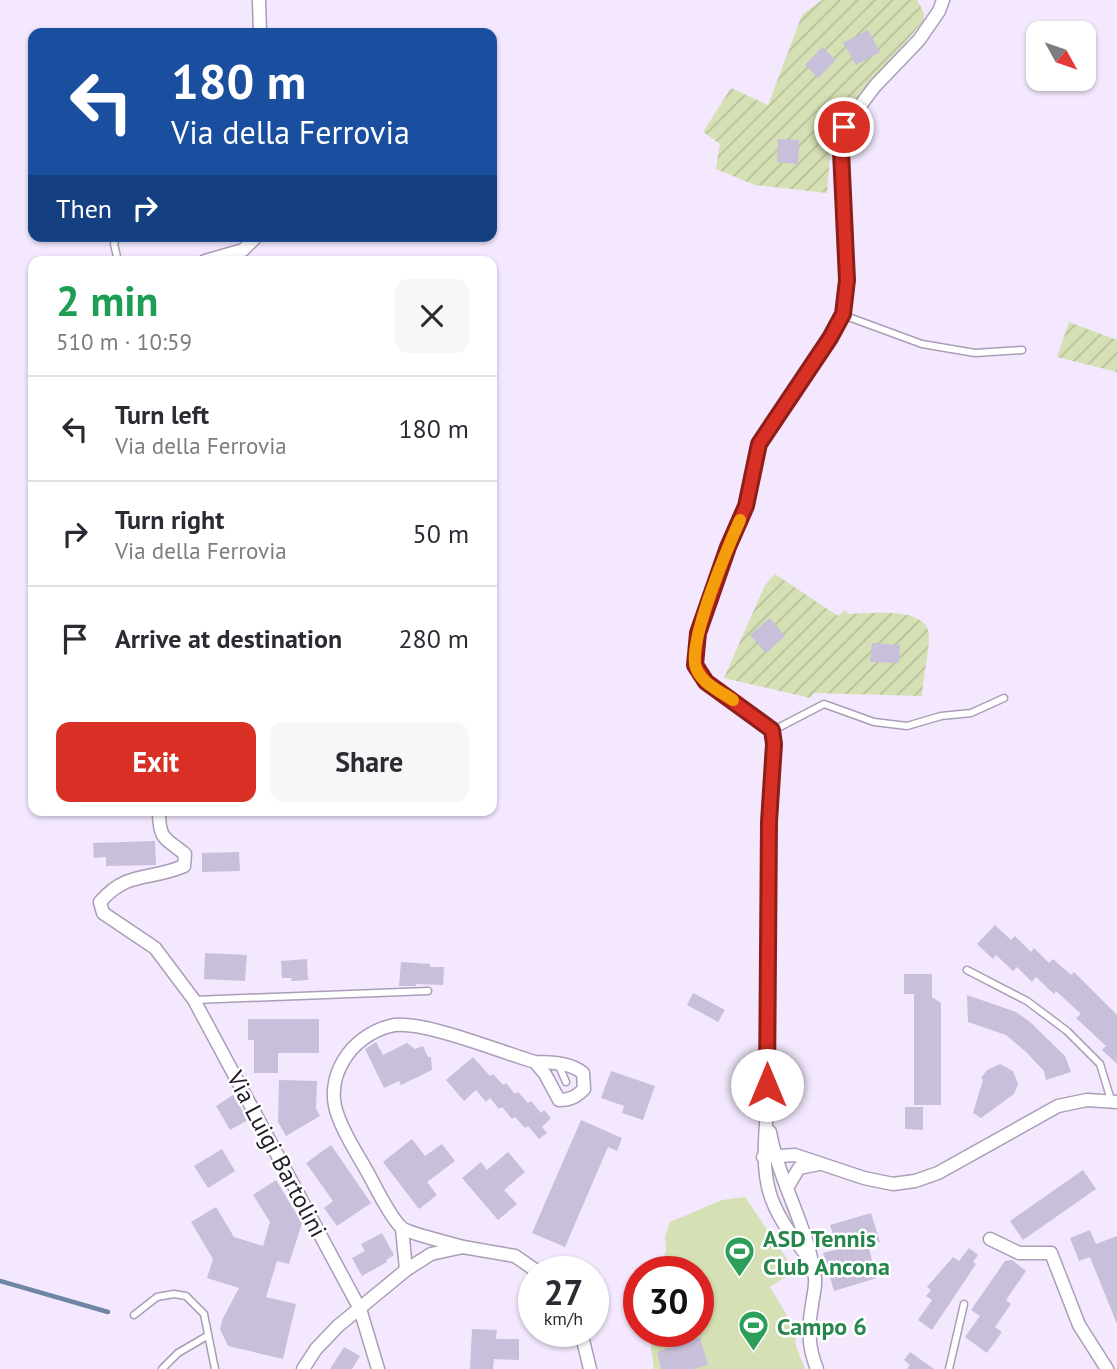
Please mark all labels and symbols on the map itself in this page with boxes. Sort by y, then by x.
north arrow [1026,21,1096,91]
pin [814,97,874,157]
position arrow [730,1048,804,1122]
street label: Via Luigi Bartolini [220,1065,334,1242]
place label: ASD Tennis Club Ancona [763,1223,890,1282]
sports icon: ASD Tennis Club Ancona [723,1235,757,1279]
speed limit sign: 30 [623,1256,714,1347]
sports icon: Campo 6 [737,1309,771,1353]
place label: Campo 6 [777,1311,867,1342]

